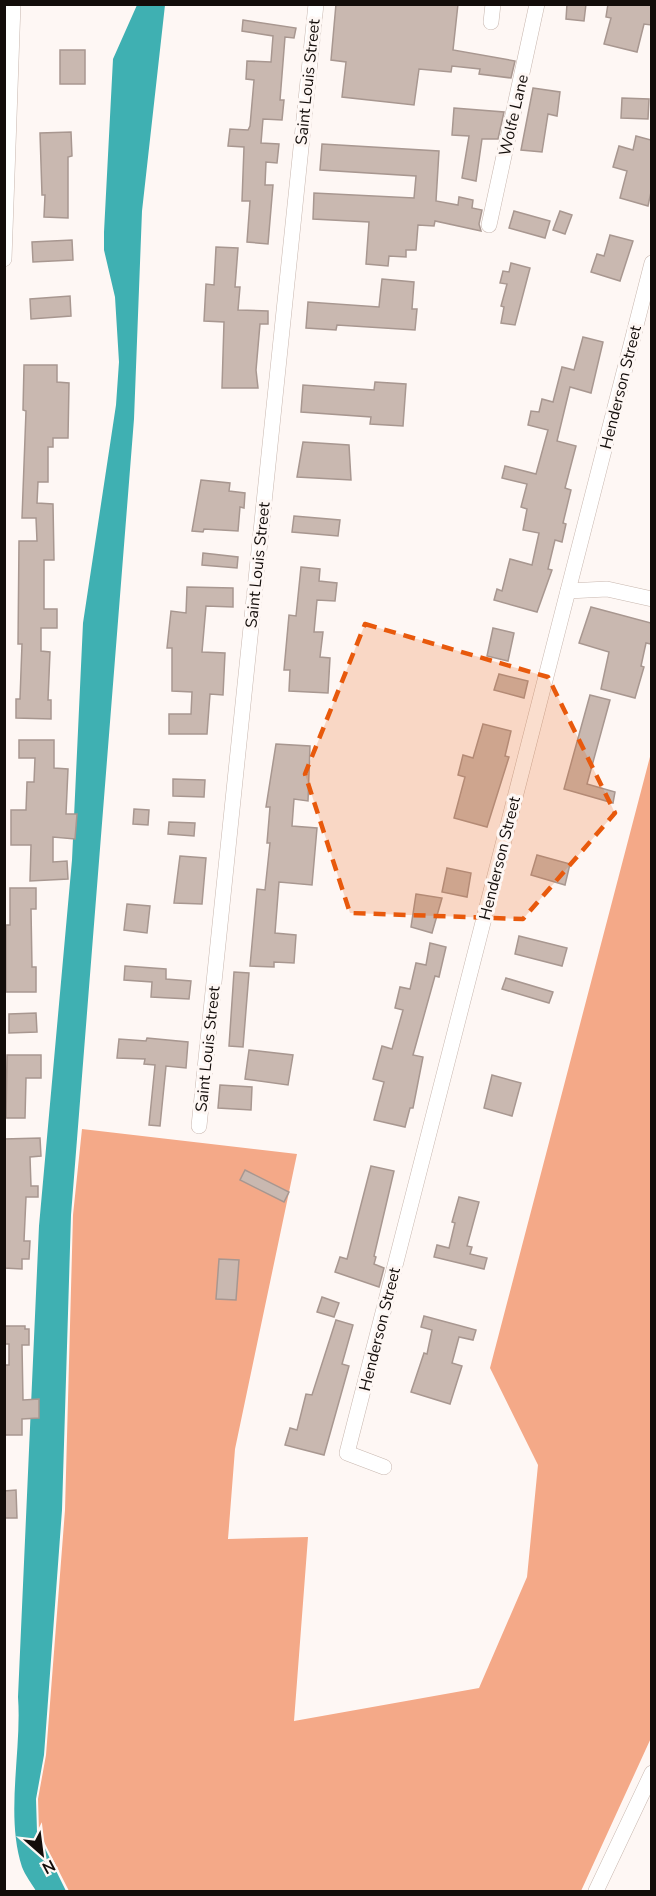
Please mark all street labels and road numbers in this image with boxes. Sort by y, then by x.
street label: Saint Louis Street [290,18,326,146]
street label: Wolfe Lane [494,72,534,158]
street label: Henderson Street [595,323,647,451]
street label: Saint Louis Street [240,501,276,629]
street label: Henderson Street [474,794,526,922]
street label: Saint Louis Street [190,985,226,1113]
street label: Henderson Street [354,1265,406,1393]

